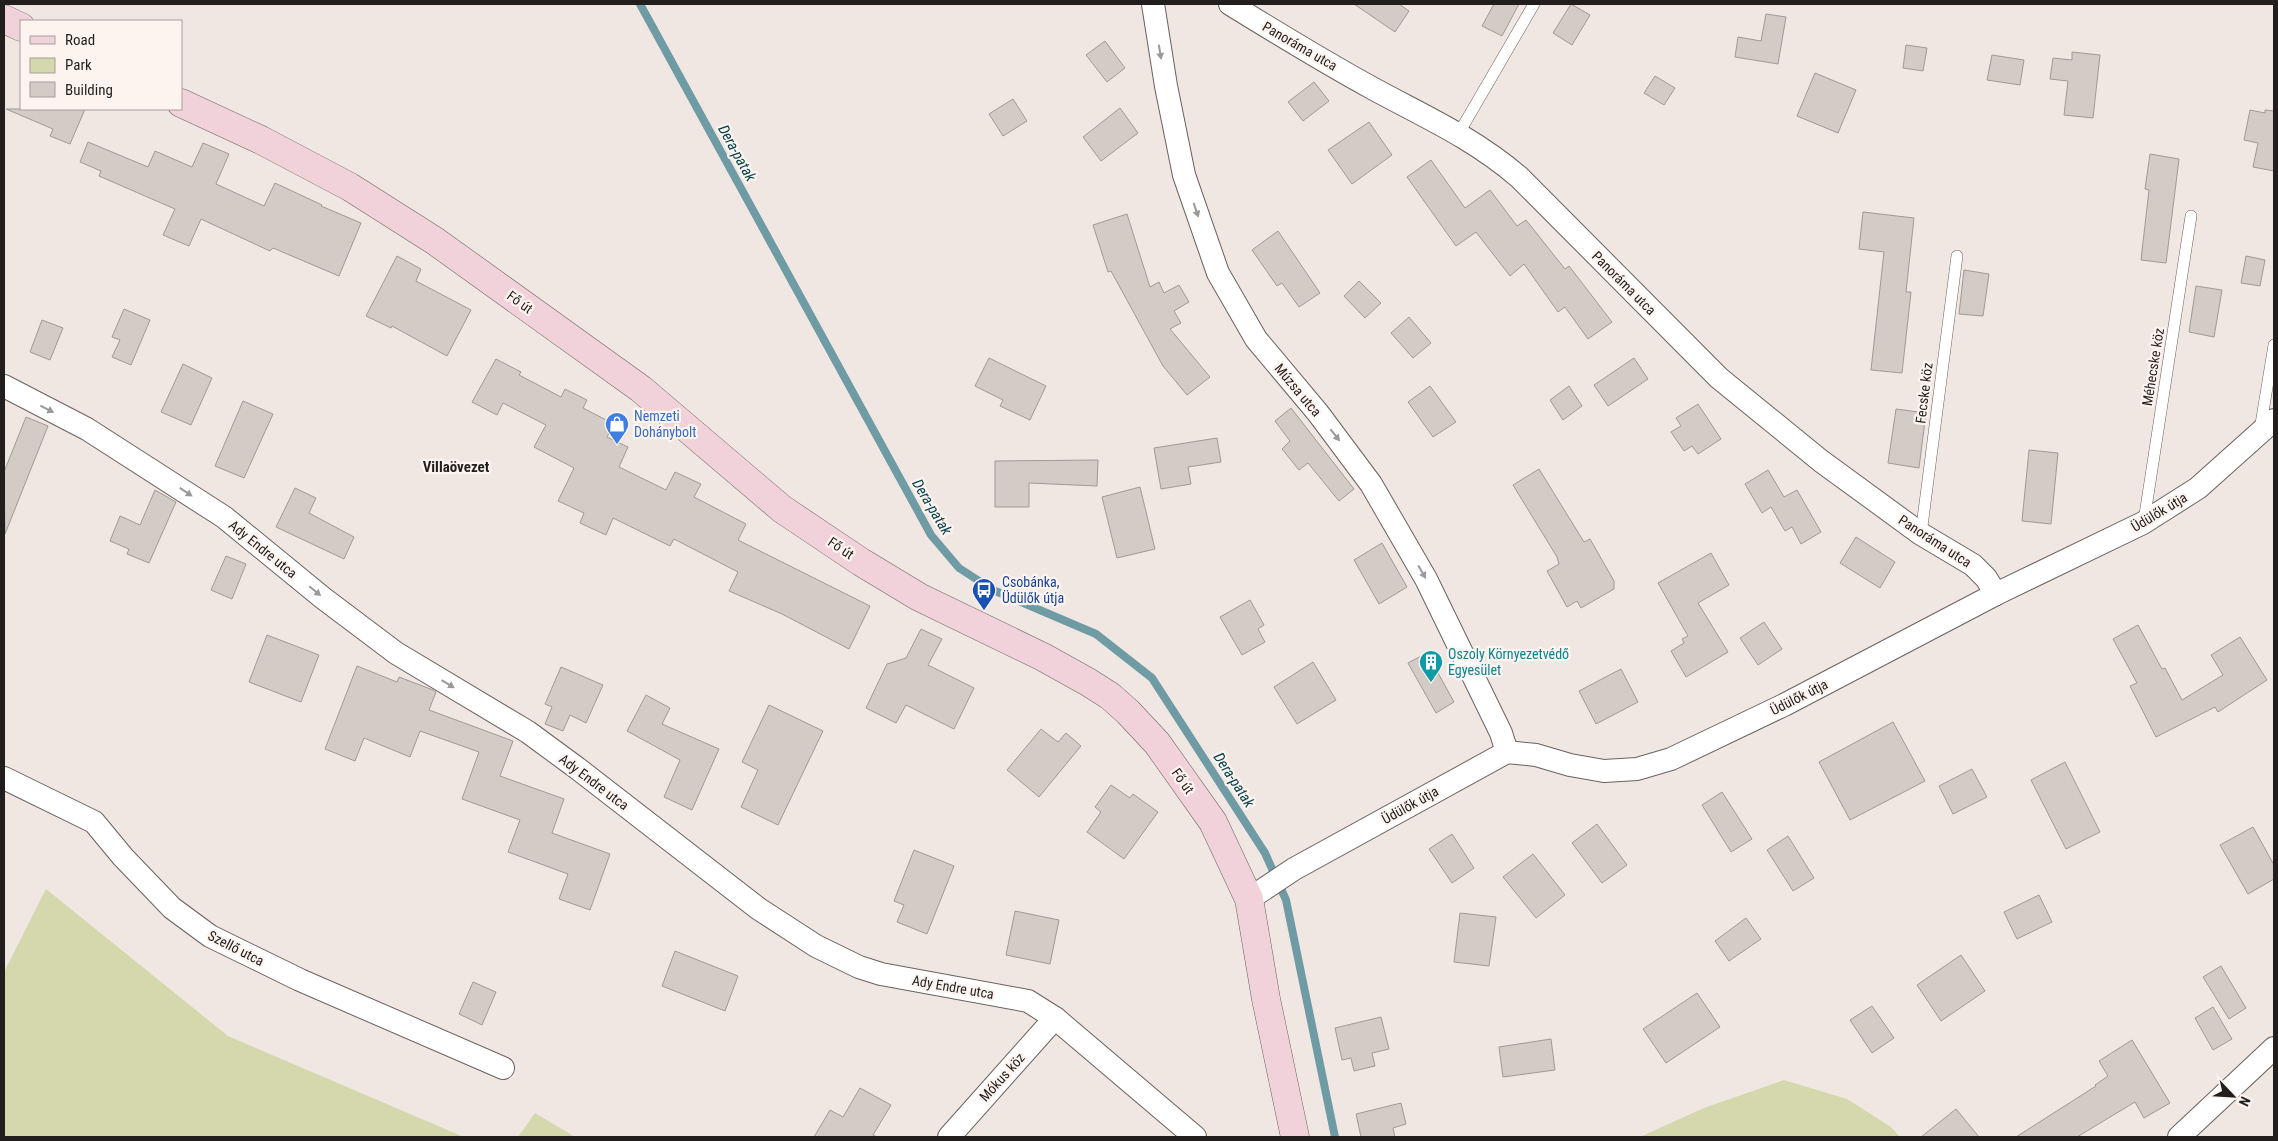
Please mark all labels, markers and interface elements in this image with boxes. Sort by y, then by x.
street label: Panoráma utca [1260,18,1340,74]
legend [20,20,182,110]
text: Road [65,31,95,49]
one-way arrow [1157,44,1165,60]
text: Park [65,56,92,74]
text: Building [65,81,113,99]
water label: Dera-patak [714,122,760,185]
one-way arrow [1192,203,1200,218]
street label: Panoráma utca [1589,248,1659,318]
street label: Fő út [504,287,536,317]
street label: Méhecske köz [2139,327,2167,407]
street label: Múzsa utca [1271,360,1325,420]
street label: Fecske köz [1912,362,1936,424]
one-way arrow [40,405,54,413]
place label: Nemzeti Dohánybolt [634,408,696,440]
shop icon: Nemzeti Dohánybolt [604,411,630,445]
one-way arrow [1330,428,1340,442]
district label: Villaövezet [423,458,490,476]
water label: Dera-patak [908,476,956,539]
one-way arrow [179,487,193,497]
street label: Üdülők útja [2128,489,2190,535]
street label: Panoráma utca [1896,512,1974,570]
street label: Ady Endre utca [226,517,300,581]
street label: Fő út [825,534,857,562]
one-way arrow [1417,566,1426,579]
place label: Csobánka, Üdülők útja [1002,574,1064,606]
bus stop icon: Csobánka, Üdülők útja [971,577,997,611]
one-way arrow [308,586,321,597]
place label: Oszoly Környezetvédő Egyesület [1448,646,1569,678]
building icon: Oszoly Környezetvédő Egyesület [1418,649,1444,683]
street label: Üdülők útja [1768,676,1830,718]
one-way arrow [441,680,454,689]
water label: Dera-patak [1210,749,1259,811]
street label: Ady Endre utca [556,751,632,813]
street label: Fő út [1168,765,1198,797]
street label: Üdülők útja [1379,783,1441,827]
street label: Szellő utca [205,927,267,969]
street label: Ady Endre utca [911,972,995,1002]
street label: Mókus köz [976,1049,1028,1105]
north arrow [2208,1071,2258,1121]
text: N [2236,1094,2254,1109]

